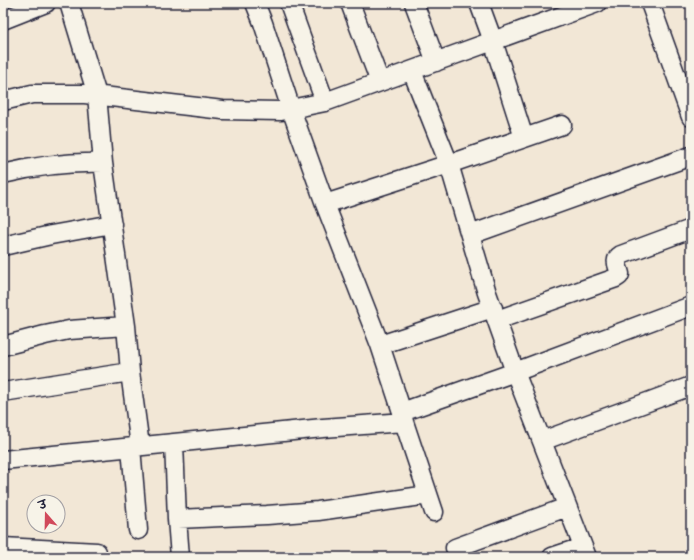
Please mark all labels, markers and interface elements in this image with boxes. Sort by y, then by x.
north arrow [26,494,66,534]
text: उ [36,498,50,514]

